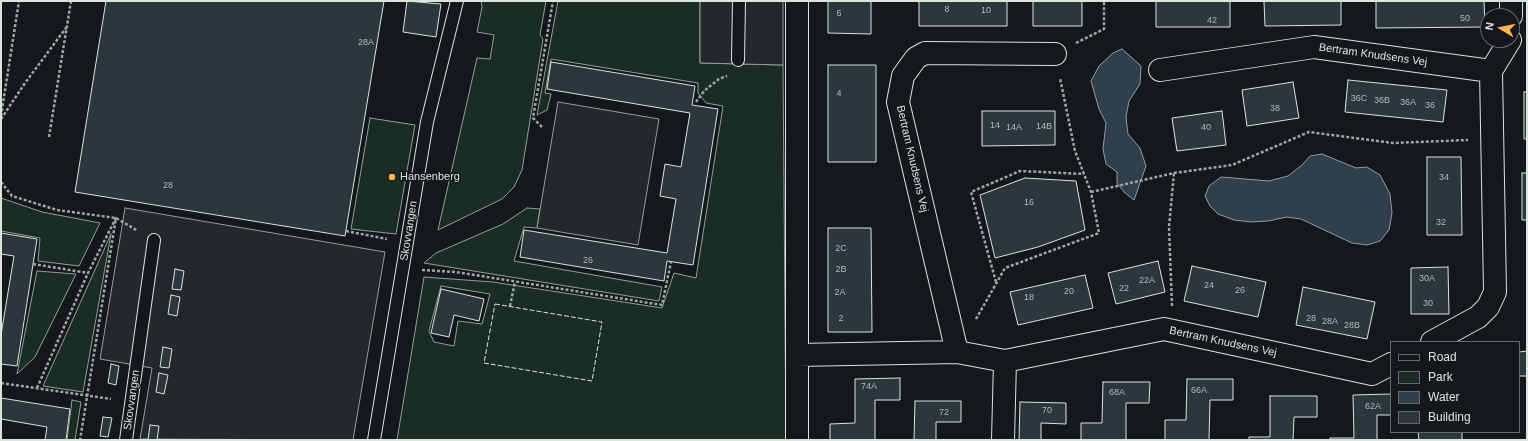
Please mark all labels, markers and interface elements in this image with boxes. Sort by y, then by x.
house number: 8 [944,5,950,15]
house number: 10 [981,6,991,16]
north arrow [1480,8,1520,48]
house number: 6 [836,9,842,19]
house number: 50 [1460,14,1470,24]
house number: 42 [1207,16,1217,26]
text: N [1483,21,1496,31]
house number: 28A [358,38,374,48]
street label: Bertram Knudsens Vej [1318,41,1428,69]
house number: 4 [836,89,842,99]
house number: 36C [1351,94,1367,104]
house number: 36B [1374,96,1390,106]
house number: 36A [1400,98,1416,108]
house number: 36 [1425,101,1435,111]
street label: Bertram Knudsens Vej [893,104,931,214]
house number: 38 [1270,104,1280,114]
house number: 14 [990,121,1000,131]
house number: 14B [1036,122,1052,132]
house number: 14A [1006,123,1022,133]
house number: 40 [1201,123,1211,133]
place label: Hansenberg [400,170,460,184]
marker: Hansenberg [387,172,397,182]
house number: 34 [1439,173,1449,183]
house number: 28 [163,181,173,191]
house number: 16 [1024,198,1034,208]
street label: Skovvangen [398,200,420,262]
house number: 32 [1436,218,1446,228]
house number: 2C [835,244,847,254]
house number: 26 [583,256,593,266]
house number: 2B [835,265,847,275]
house number: 30A [1419,274,1435,284]
house number: 22A [1139,276,1155,286]
house number: 24 [1204,281,1214,291]
house number: 22 [1119,284,1129,294]
house number: 26 [1235,286,1245,296]
house number: 20 [1064,287,1074,297]
house number: 2A [834,288,846,298]
house number: 18 [1024,293,1034,303]
house number: 30 [1423,299,1433,309]
house number: 2 [838,314,844,324]
house number: 28 [1306,314,1316,324]
house number: 28A [1322,317,1338,327]
house number: 28B [1344,321,1360,331]
street label: Bertram Knudsens Vej [1168,324,1278,360]
legend [1390,341,1520,433]
text: Road [1428,350,1457,364]
street label: Skovvangen [121,369,143,431]
text: Park [1428,370,1453,384]
house number: 74A [861,382,877,392]
house number: 66A [1191,386,1207,396]
house number: 68A [1109,388,1125,398]
text: Water [1428,390,1460,404]
house number: 62A [1365,402,1381,412]
house number: 70 [1042,406,1052,416]
house number: 72 [939,408,949,418]
text: Building [1428,410,1471,424]

